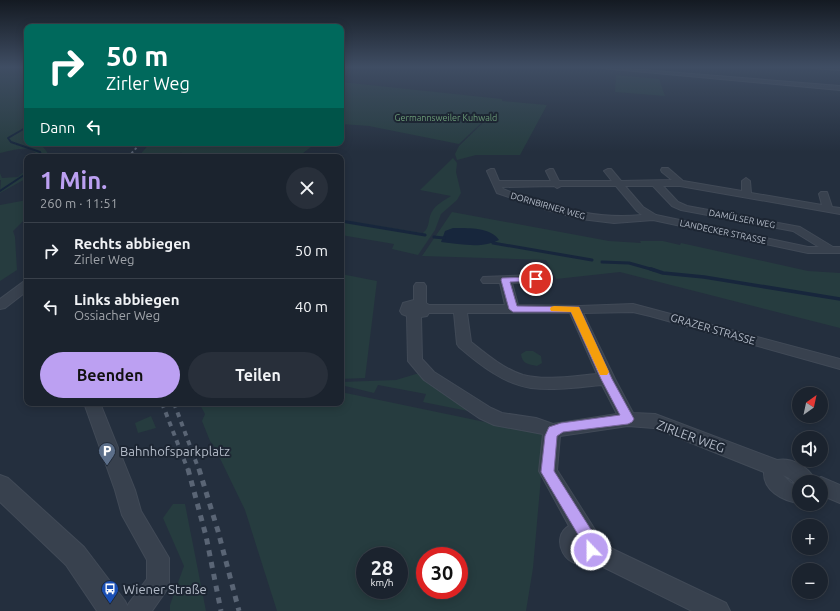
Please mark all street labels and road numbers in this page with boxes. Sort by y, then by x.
street label: DORNBIRNER WEG [509,191,587,221]
street label: DAMÜLSER WEG [708,208,776,230]
street label: LANDECKER STRASSE [679,218,767,246]
street label: GRAZER STRASSE [669,311,757,347]
street label: ZIRLER WEG [655,417,727,455]

